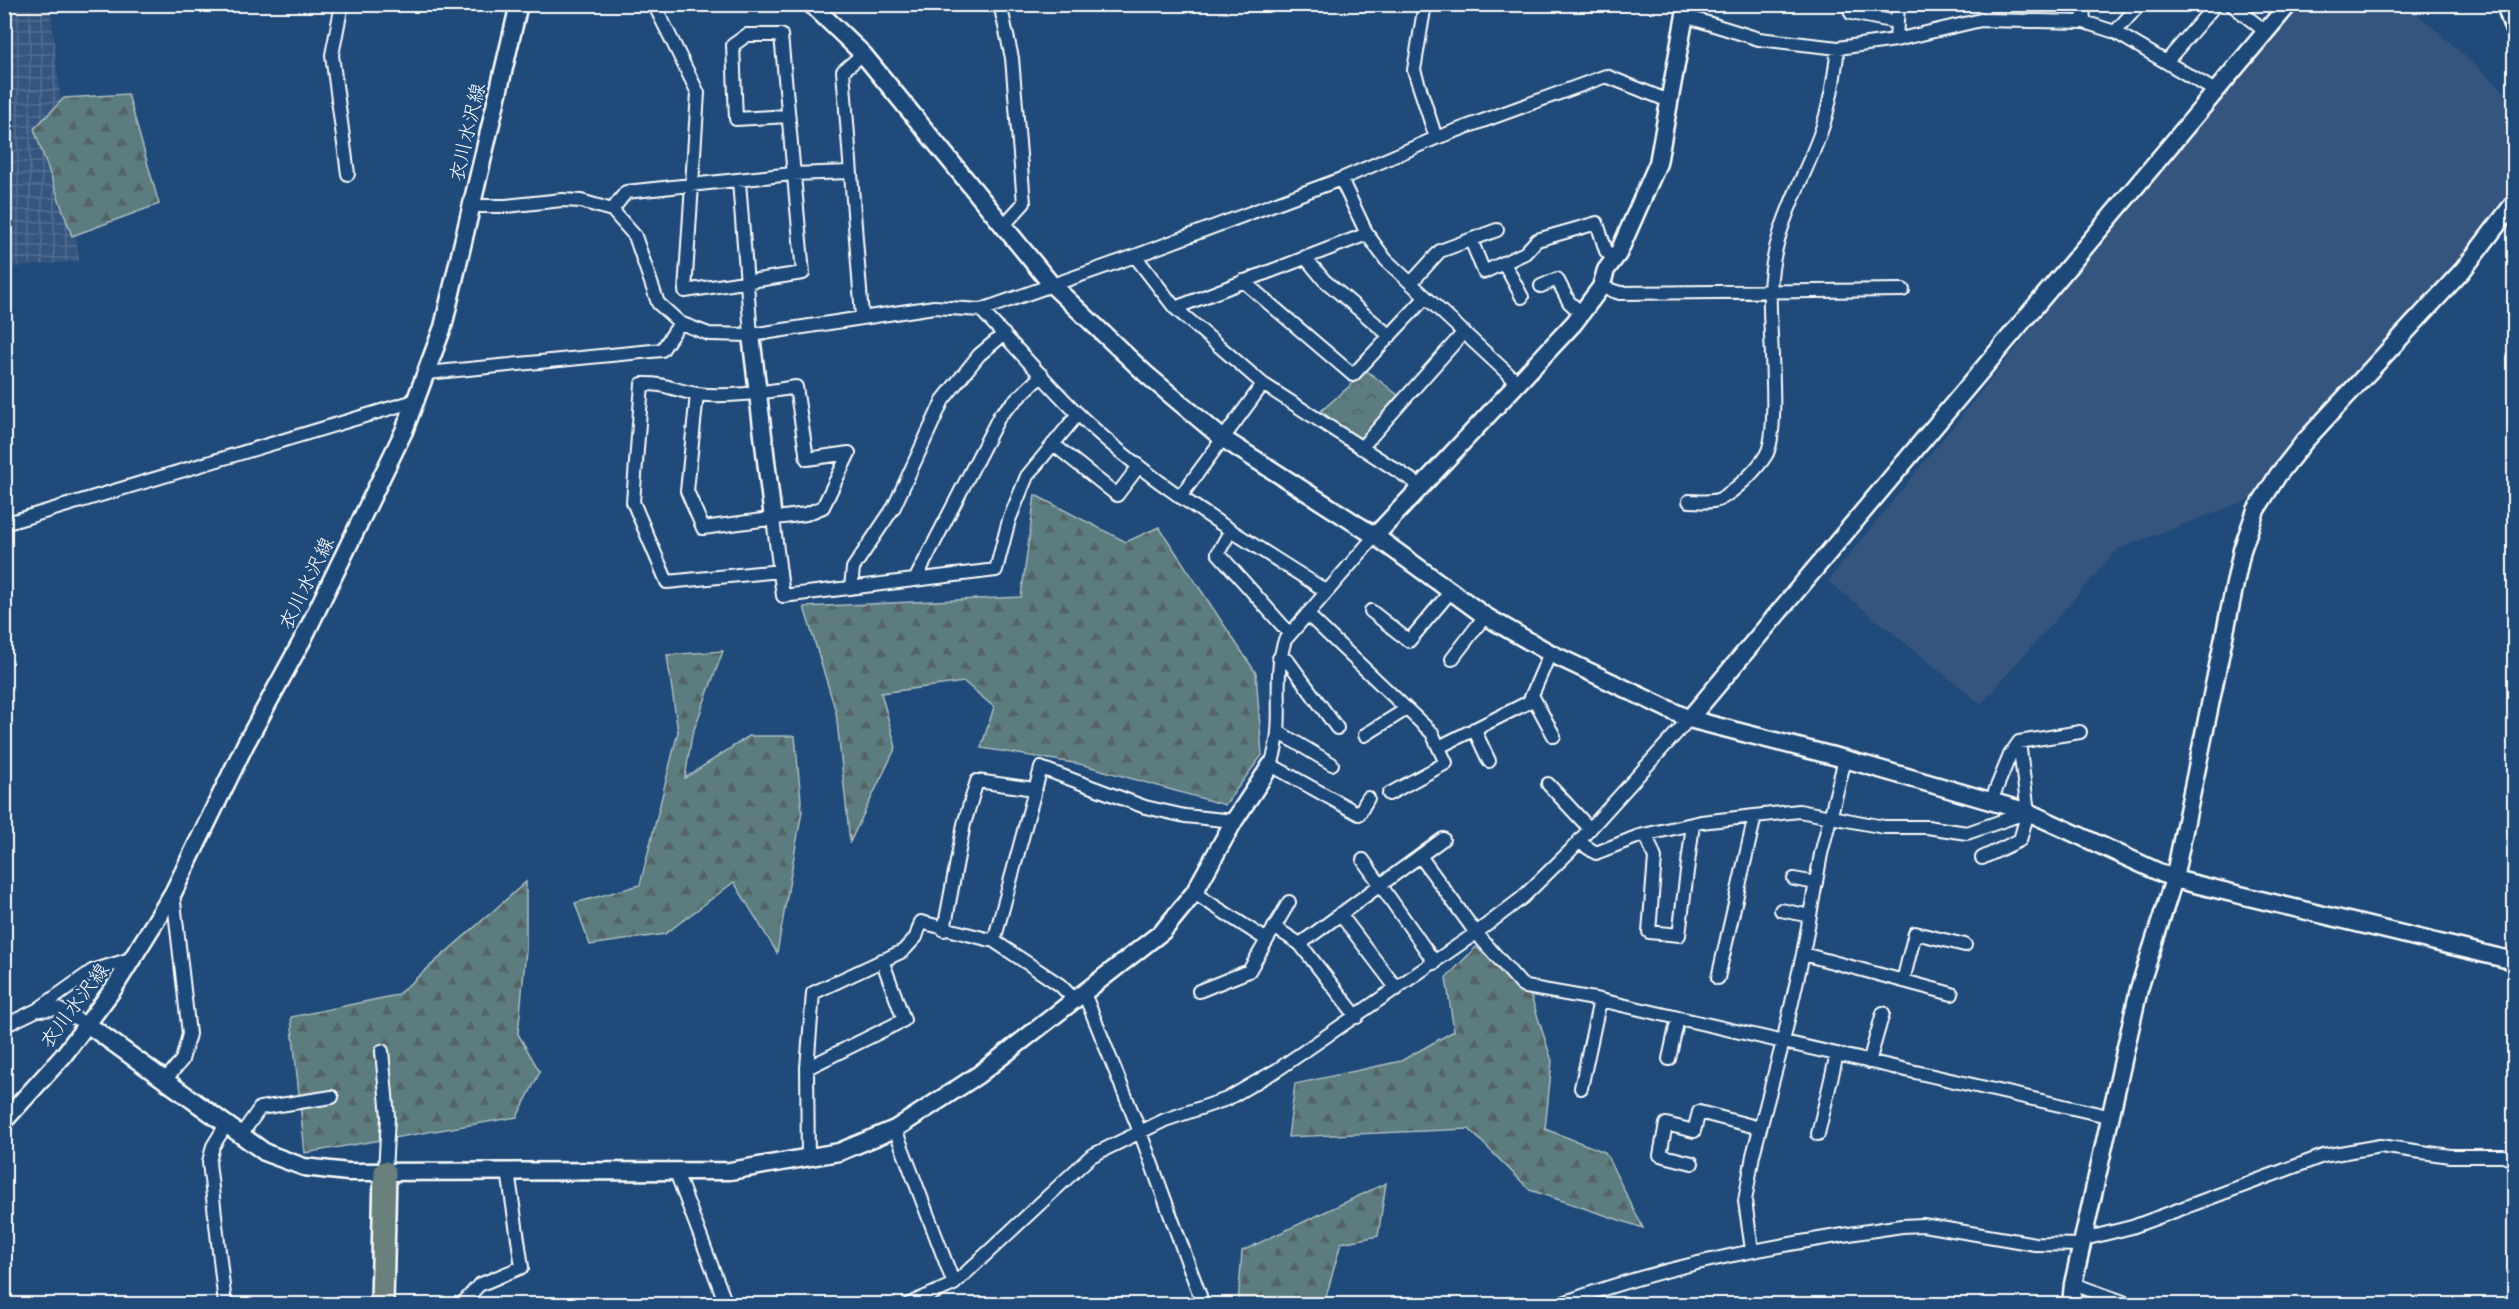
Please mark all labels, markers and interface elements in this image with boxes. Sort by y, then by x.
street label: 衣川水沢線 [444,81,490,183]
street label: 衣川水沢線 [273,533,339,633]
street label: 衣川水沢線 [34,958,114,1052]

